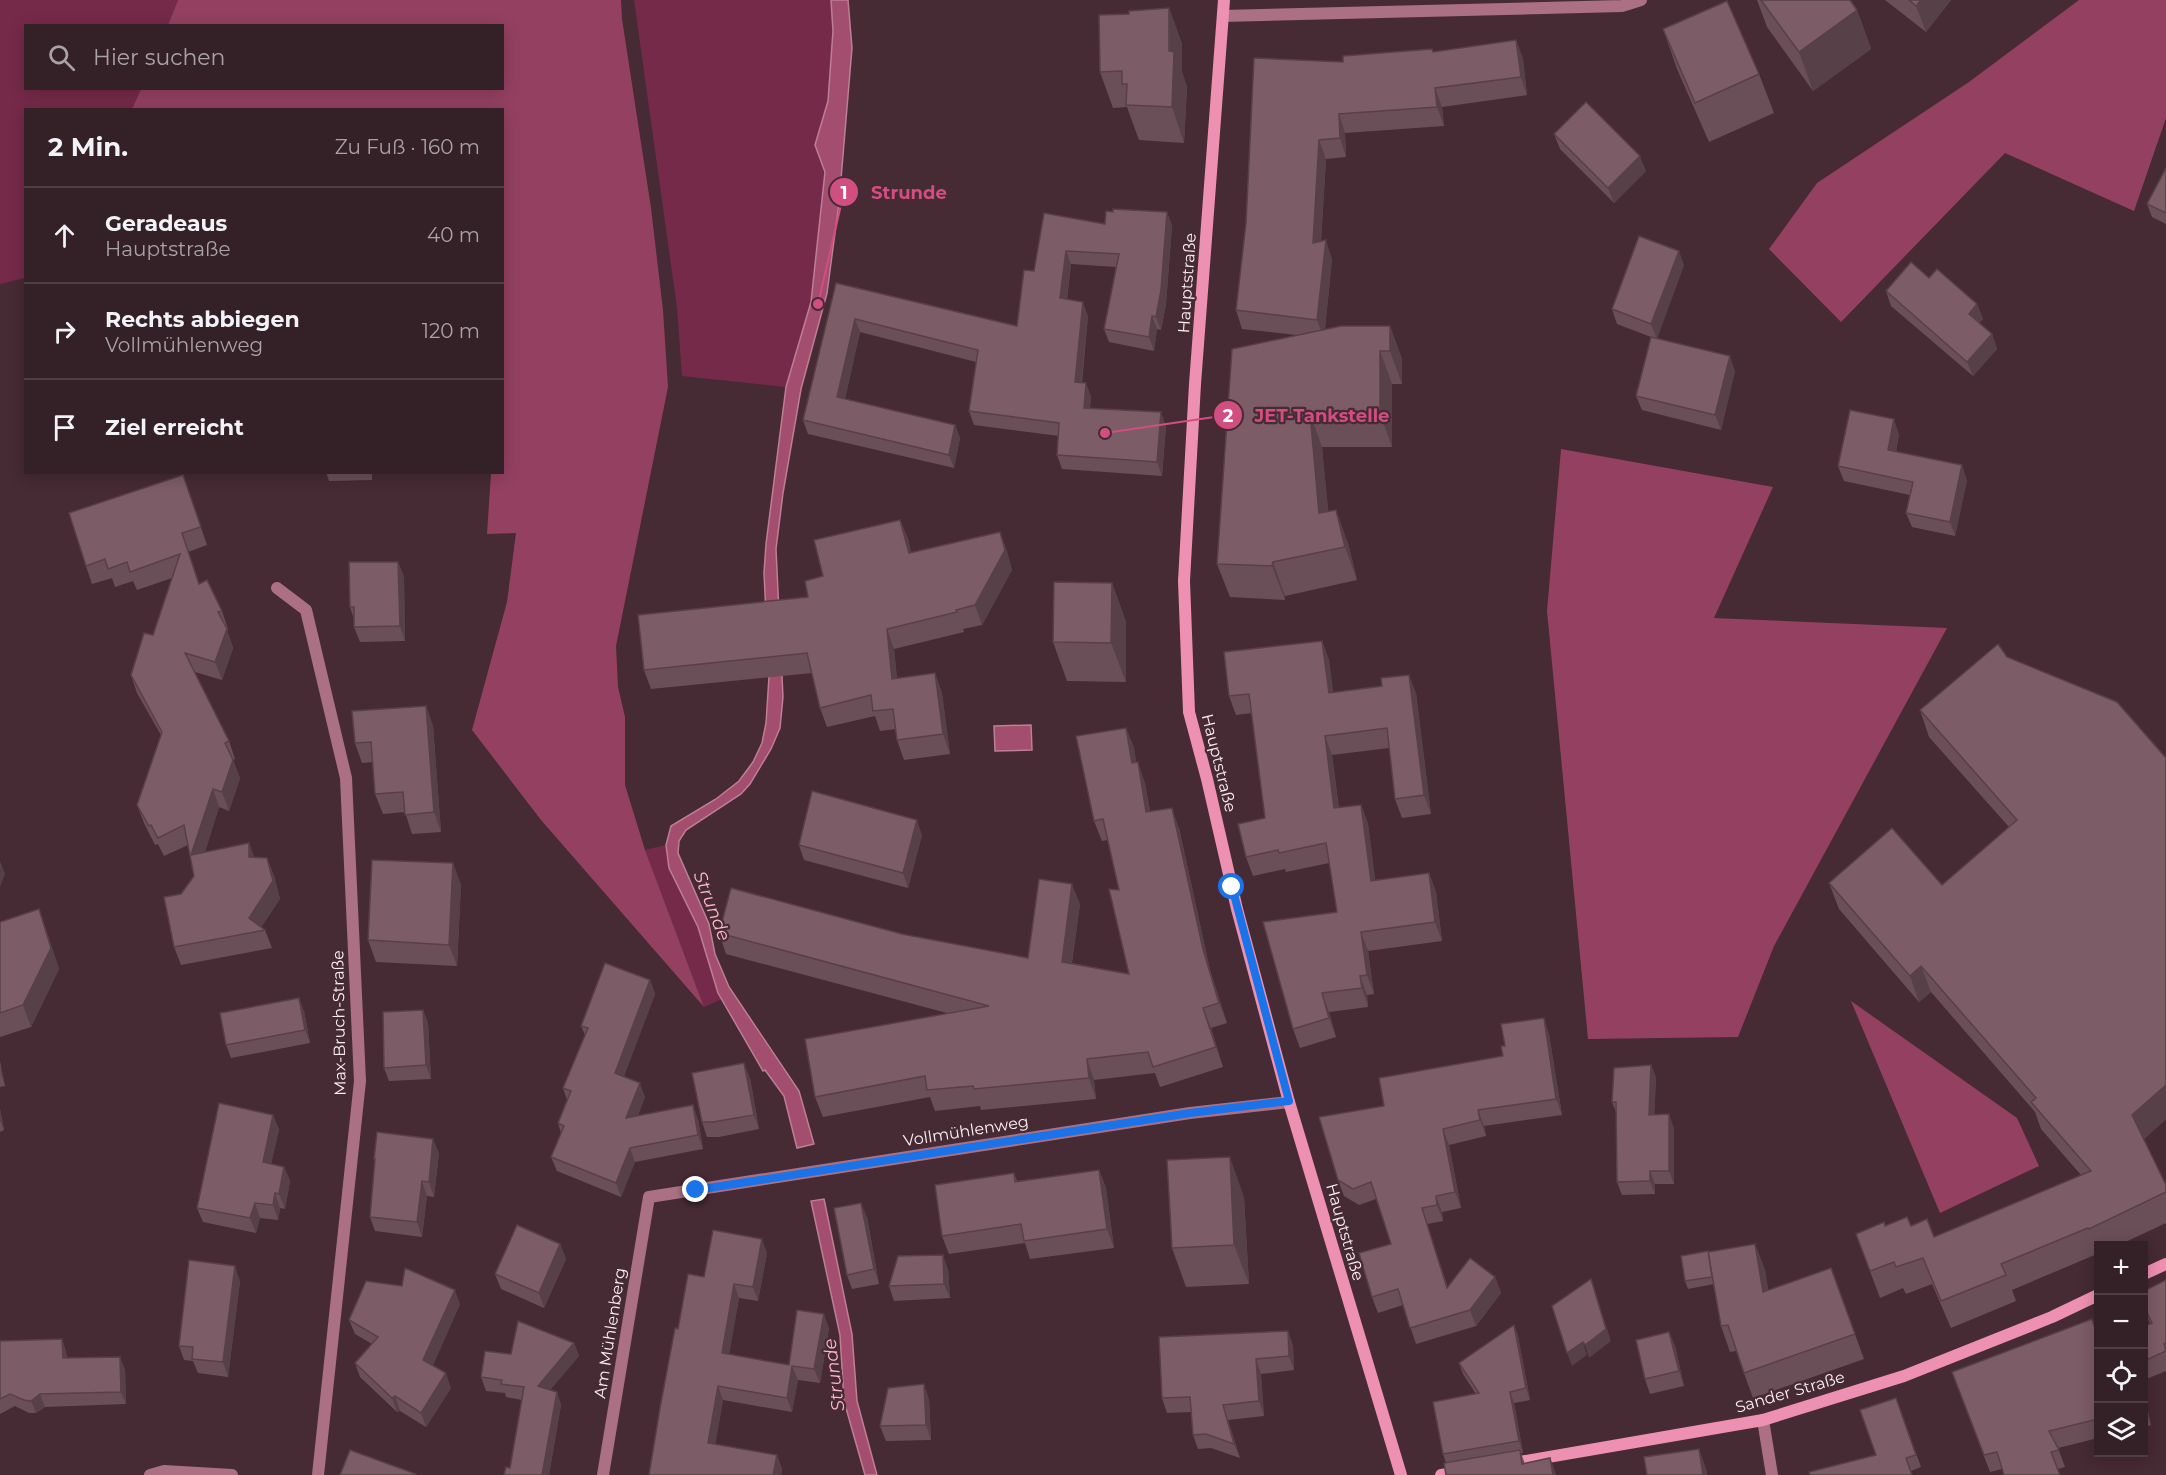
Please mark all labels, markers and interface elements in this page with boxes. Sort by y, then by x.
search box [24,24,504,90]
icon: search [45,41,78,74]
text: Hier suchen [93,44,225,71]
text: 2 Min. [48,131,128,163]
text: Zu Fuß · 160 m [335,135,480,159]
callout: Strunde [829,174,959,210]
text: 1 [840,182,848,204]
text: Strunde [871,182,947,204]
text: Geradeaus [105,210,227,237]
icon: ahead [48,219,81,252]
text: 40 m [427,223,480,247]
street label: Hauptstraße [1174,232,1200,334]
text: Hauptstraße [105,237,231,261]
text: Rechts abbiegen [105,306,300,333]
icon: right [48,315,81,348]
text: 120 m [422,319,480,343]
text: Vollmühlenweg [105,333,263,357]
callout: JET-Tankstelle [1213,397,1402,433]
text: 2 [1223,405,1234,427]
text: JET-Tankstelle [1254,405,1389,427]
icon: arrive [48,411,81,444]
text: Ziel erreicht [105,414,244,441]
street label: Hauptstraße [1198,712,1240,814]
water label: Strunde [689,868,735,944]
route start [1218,873,1244,899]
street label: Max-Bruch-Straße [328,950,350,1096]
street label: Vollmühlenweg [902,1112,1030,1150]
route end [682,1176,708,1202]
street label: Hauptstraße [1322,1181,1368,1283]
map controls [2094,1241,2148,1457]
button: + [2094,1241,2148,1295]
street label: Am Mühlenberg [590,1266,630,1400]
button: − [2094,1295,2148,1349]
water label: Strunde [819,1337,849,1413]
button: locate [2094,1349,2148,1403]
street label: Sander Straße [1733,1367,1847,1417]
button: layers [2094,1403,2148,1457]

